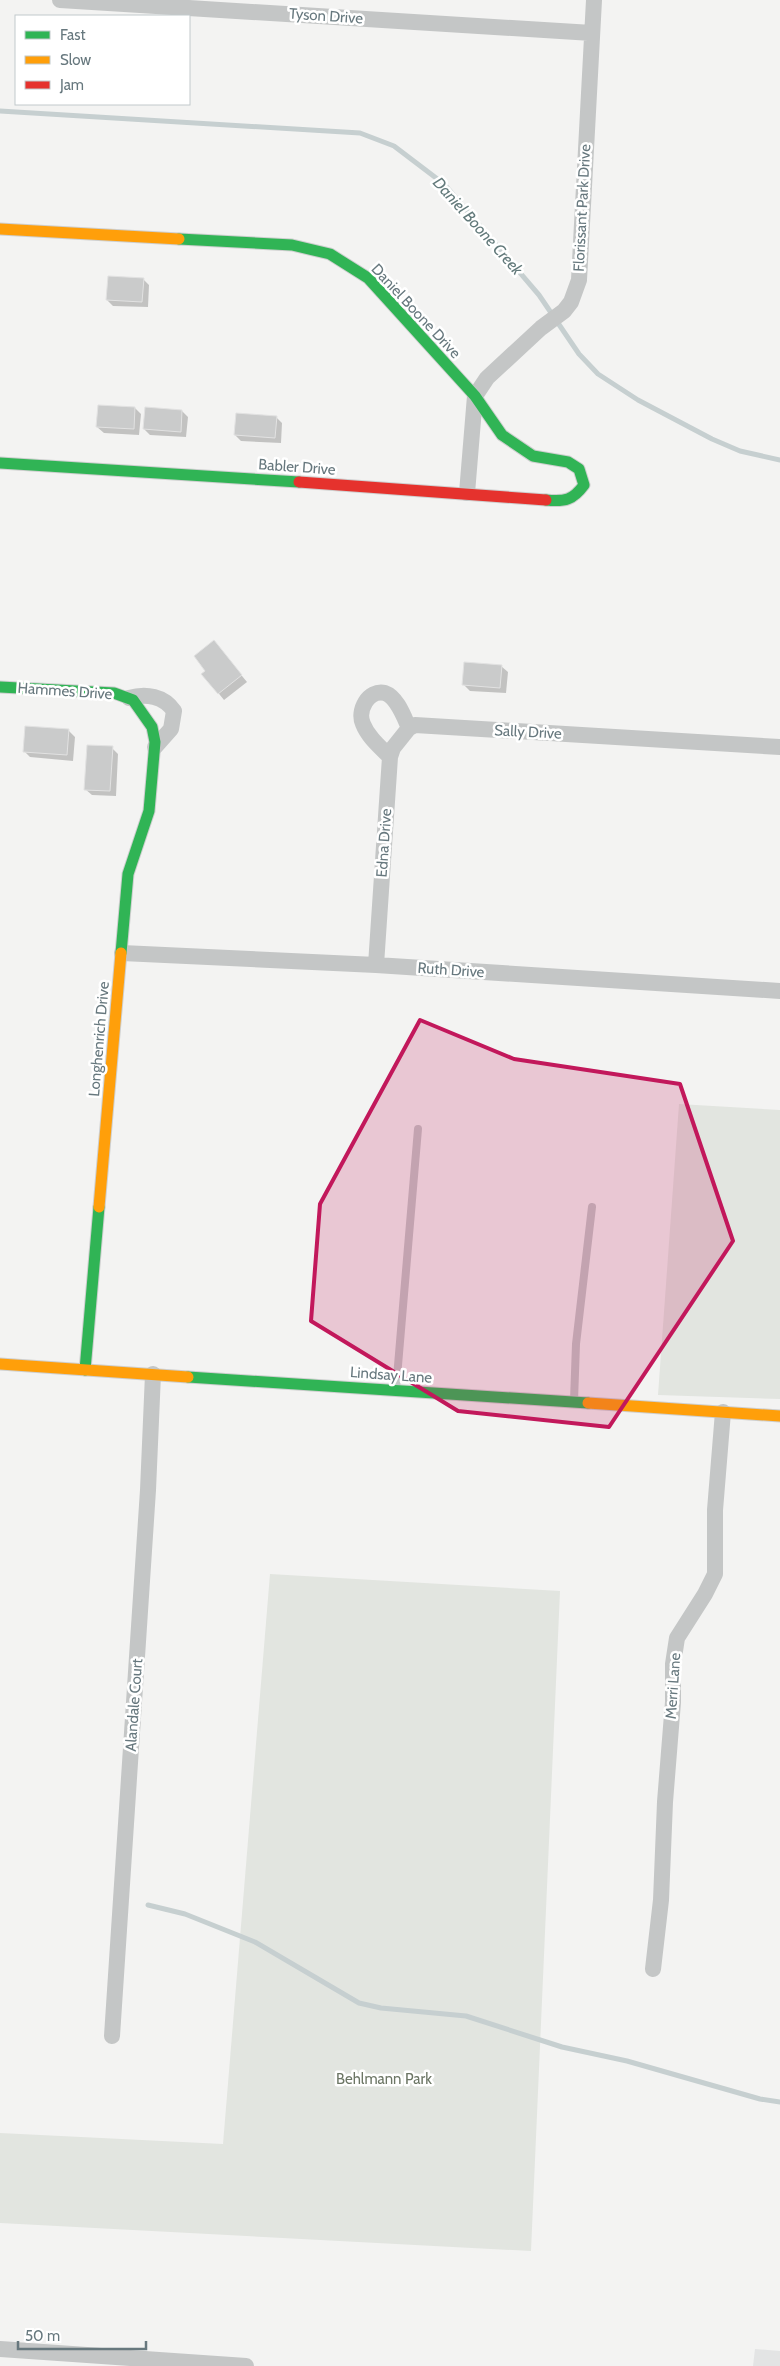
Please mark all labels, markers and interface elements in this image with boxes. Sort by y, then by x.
street label: Tyson Drive [288,4,364,28]
legend [15,15,190,105]
text: Fast [60,26,85,44]
text: Slow [60,51,91,69]
text: Jam [59,76,84,94]
street label: Florissant Park Drive [570,143,594,272]
water label: Daniel Boone Creek [429,173,528,280]
street label: Daniel Boone Drive [368,260,465,362]
street label: Babler Drive [258,455,337,479]
street label: Hammes Drive [17,679,113,703]
street label: Sally Drive [494,721,563,743]
street label: Edna Drive [373,808,395,878]
street label: Ruth Drive [417,959,485,981]
street label: Longhenrich Drive [85,980,113,1097]
street label: Lindsay Lane [349,1363,433,1387]
street label: Merri Lane [662,1652,684,1720]
street label: Alandale Court [122,1658,146,1752]
park label: Behlmann Park [336,2070,432,2088]
scale bar [18,2318,145,2350]
text: 50 m [25,2327,60,2345]

